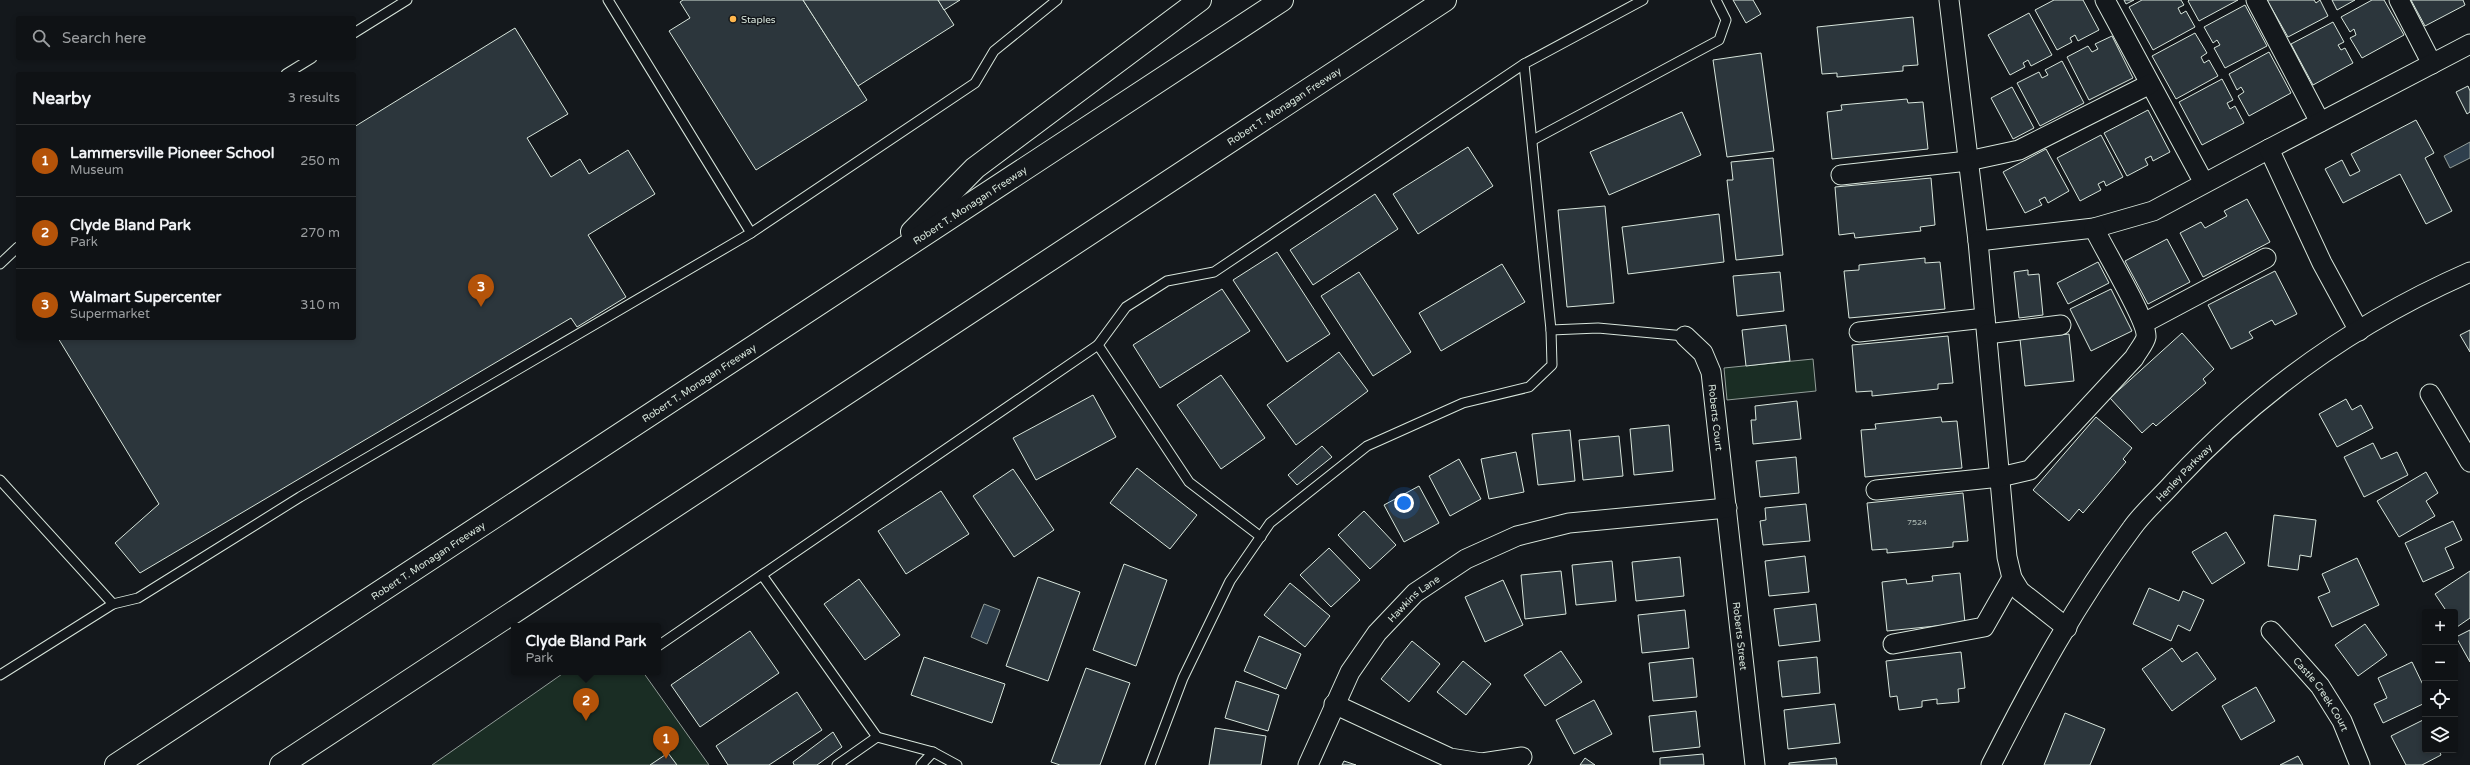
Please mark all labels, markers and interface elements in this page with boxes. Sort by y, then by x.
marker: Staples [728,14,738,24]
place label: Staples [741,14,776,26]
search box [16,16,356,60]
icon: search [30,27,52,49]
text: Search here [62,29,146,47]
street label: Robert T. Monagan Freeway [1225,65,1344,149]
text: Nearby [32,88,91,109]
text: 3 results [288,90,340,106]
text: Lammersville Pioneer School [70,144,274,162]
text: 1 [41,153,49,169]
text: 250 m [300,153,340,169]
text: Museum [70,162,124,178]
street label: Robert T. Monagan Freeway [911,164,1030,247]
text: Clyde Bland Park [70,216,191,234]
text: 2 [41,225,49,241]
text: 270 m [300,225,340,241]
text: Park [70,234,98,250]
pin: 3 [468,274,494,307]
text: Walmart Supercenter [70,288,221,306]
text: 3 [41,297,49,313]
text: 310 m [300,297,340,313]
text: Supermarket [70,306,150,322]
street label: Robert T. Monagan Freeway [640,341,759,425]
street label: Roberts Court [1705,384,1725,452]
street label: Henley Parkway [2154,441,2215,504]
your location [1394,493,1414,513]
house number: 7524 [1907,518,1927,527]
street label: Robert T. Monagan Freeway [369,519,488,603]
street label: Hawkins Lane [1386,573,1443,625]
street label: Roberts Street [1730,601,1749,671]
map controls [2422,609,2458,753]
button: + [2422,609,2458,645]
popup [511,623,661,675]
text: Clyde Bland Park [526,632,646,650]
button: − [2422,645,2458,681]
text: Park [526,650,553,666]
street label: Castle Creek Court [2290,655,2351,733]
button: locate [2422,681,2458,717]
pin: 2 [573,688,599,721]
button: layers [2422,717,2458,753]
pin: 1 [653,726,679,759]

